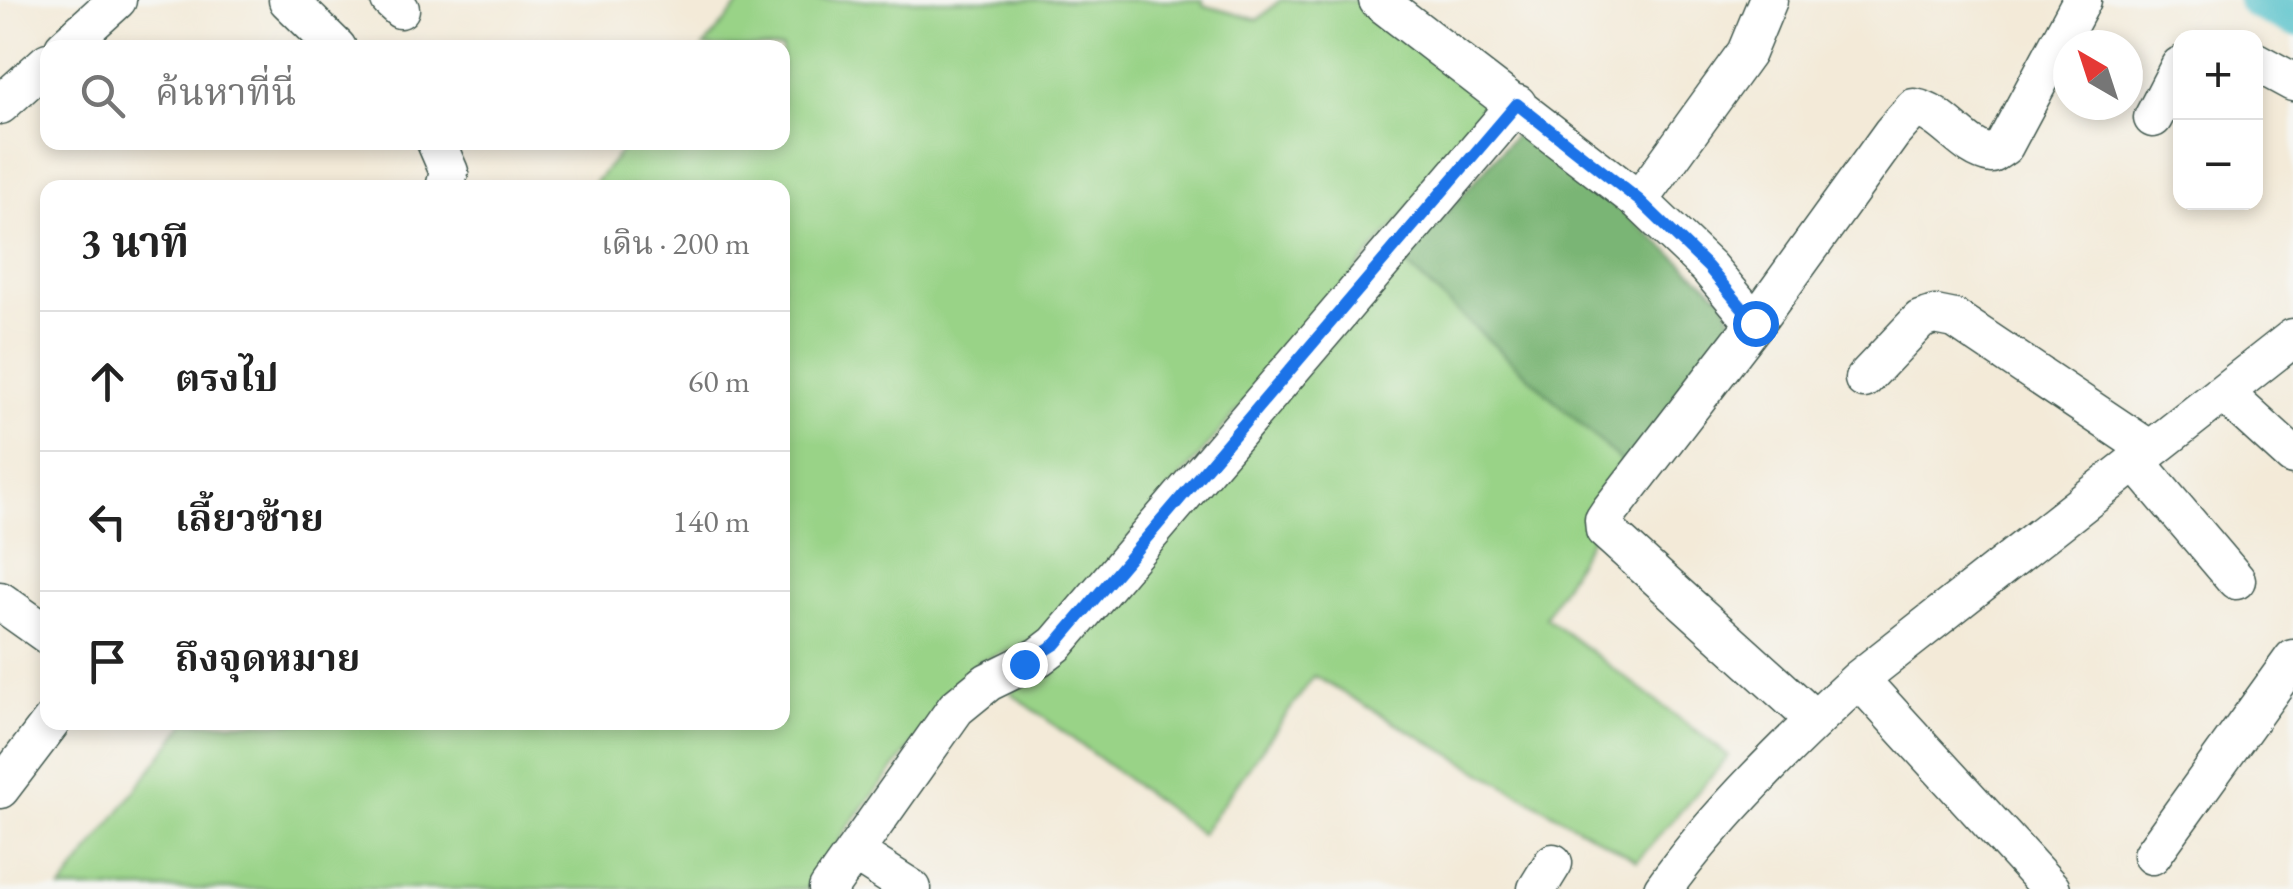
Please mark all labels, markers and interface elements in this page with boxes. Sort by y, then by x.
north arrow [2053,30,2143,120]
map controls [2173,30,2263,210]
button: + [2173,30,2263,120]
search box [40,40,790,150]
text: ค้นหาที่นี่ [155,67,296,116]
icon: search [75,68,130,123]
button: − [2173,120,2263,210]
text: 3 นาที [80,215,189,270]
text: เดิน · 200 m [601,222,750,264]
route start [1733,301,1779,347]
text: ตรงไป [175,353,279,402]
icon: ahead [80,354,135,409]
text: 60 m [688,360,750,402]
text: เลี้ยวซ้าย [175,493,324,542]
icon: left [80,494,135,549]
text: 140 m [673,500,750,542]
text: ถึงจุดหมาย [175,633,360,682]
icon: arrive [80,634,135,689]
route end [1002,642,1048,688]

